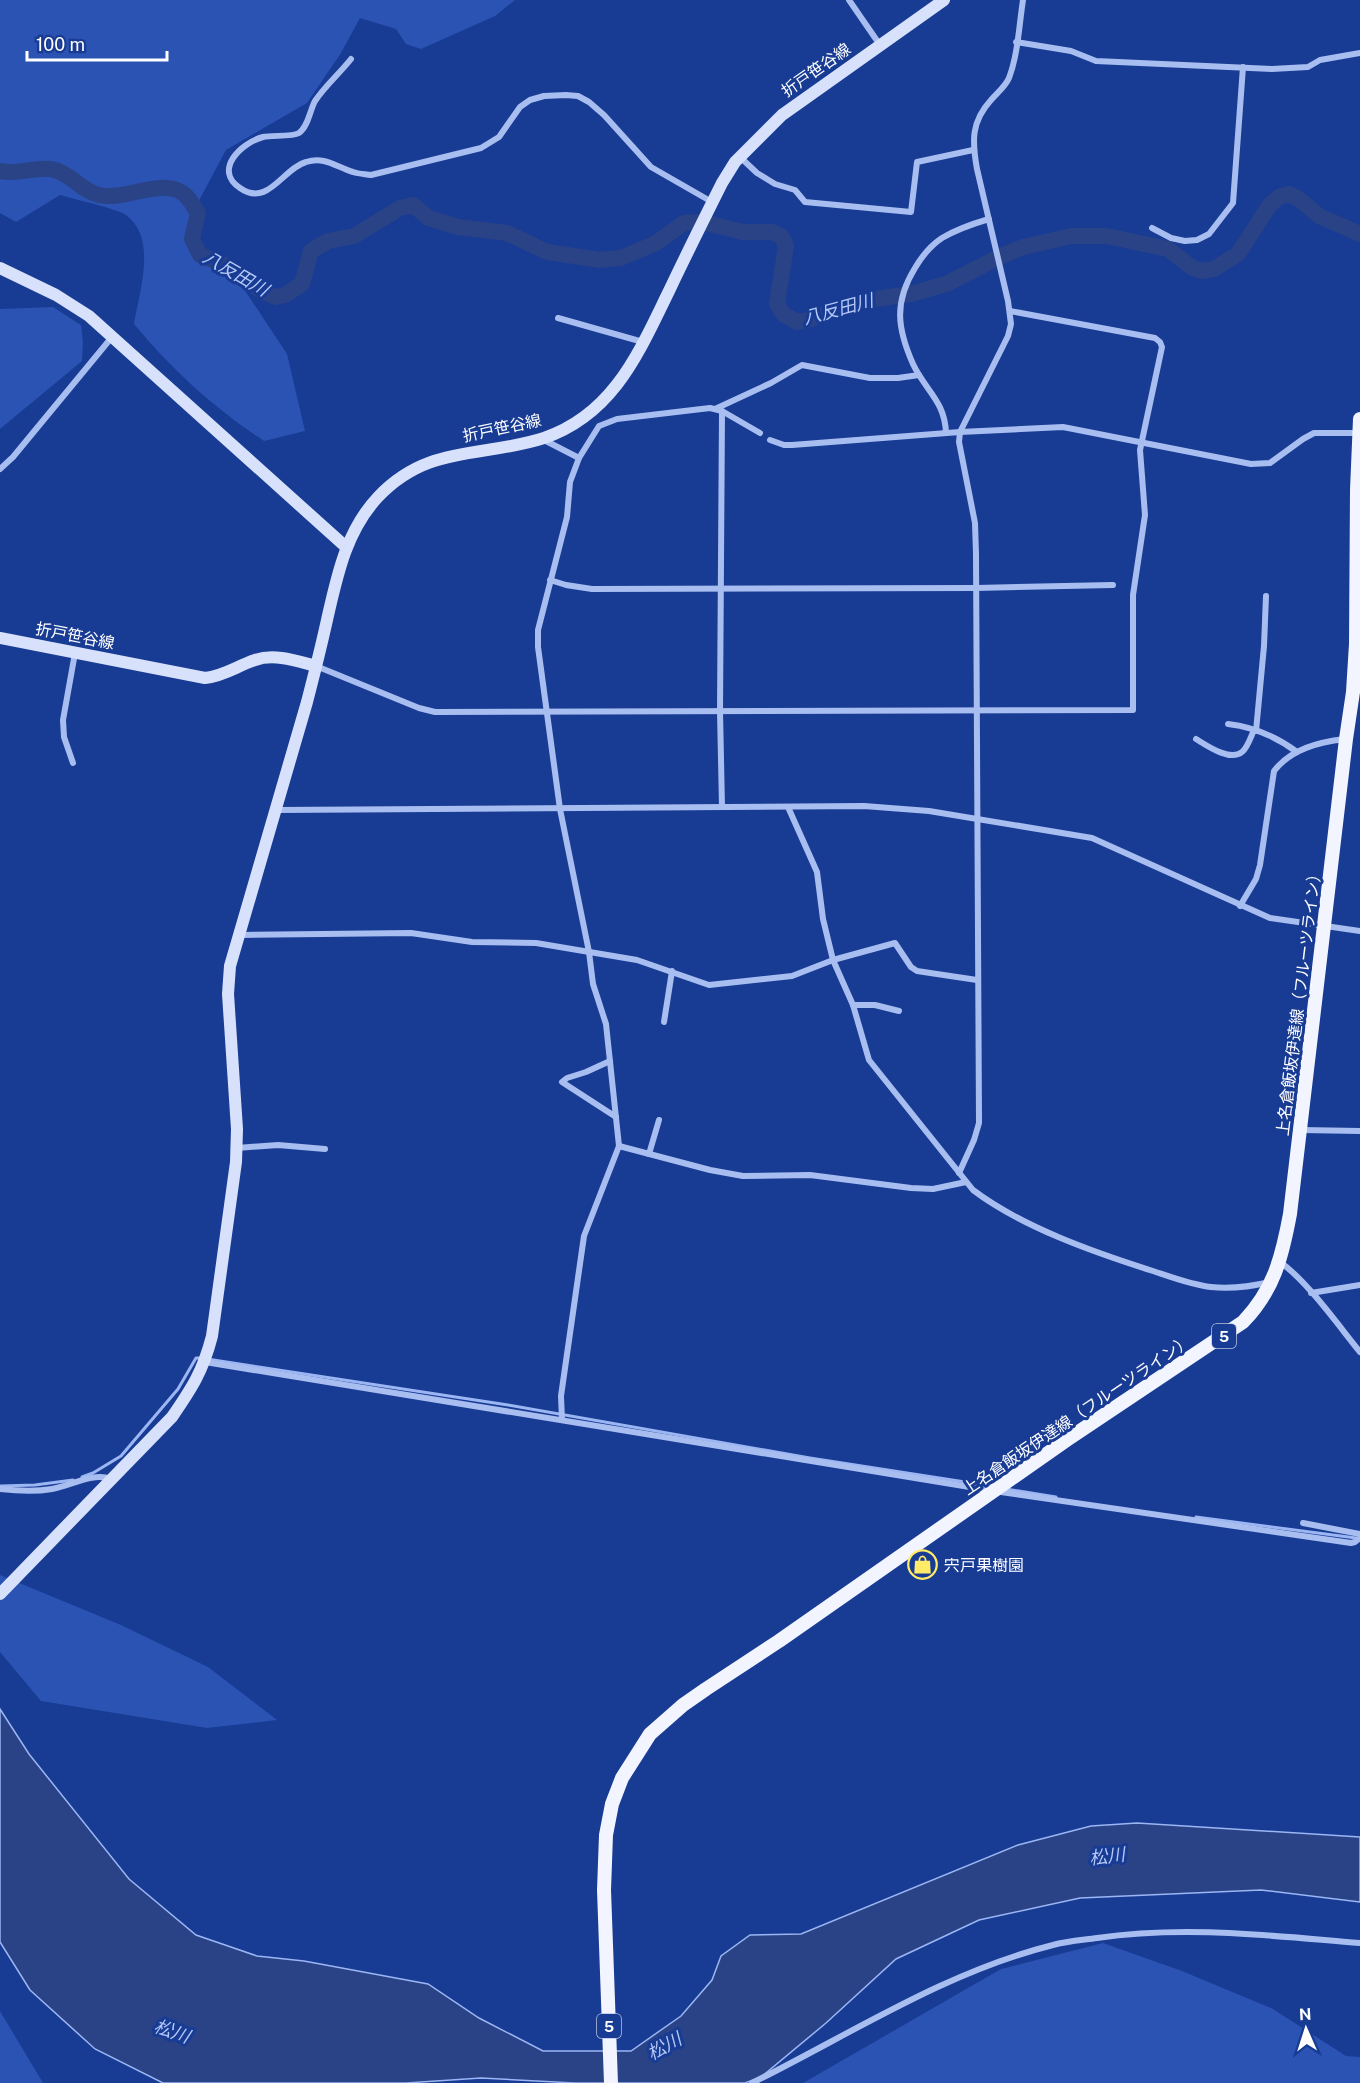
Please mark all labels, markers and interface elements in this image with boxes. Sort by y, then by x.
scale bar [27,24,166,62]
text: 100 m [36,34,85,55]
street label: 折戸笹谷線 [778,39,854,101]
water label: 八反田川 [200,246,274,301]
water label: 八反田川 [801,289,877,328]
street label: 折戸笹谷線 [461,410,543,446]
street label: 折戸笹谷線 [34,619,116,653]
street label: 上名倉飯坂伊達線（フルーツライン） [1273,865,1325,1137]
road number: 5 [1212,1324,1236,1348]
street label: 上名倉飯坂伊達線（フルーツライン） [959,1331,1195,1499]
shop icon: 宍戸果樹園 [907,1549,939,1581]
place label: 宍戸果樹園 [944,1556,1024,1575]
water label: 松川 [1088,1843,1128,1869]
north arrow [1276,1999,1336,2059]
text: N [1298,2005,1312,2024]
road number: 5 [597,2014,621,2038]
water label: 松川 [152,2015,194,2047]
water label: 松川 [643,2027,687,2064]

